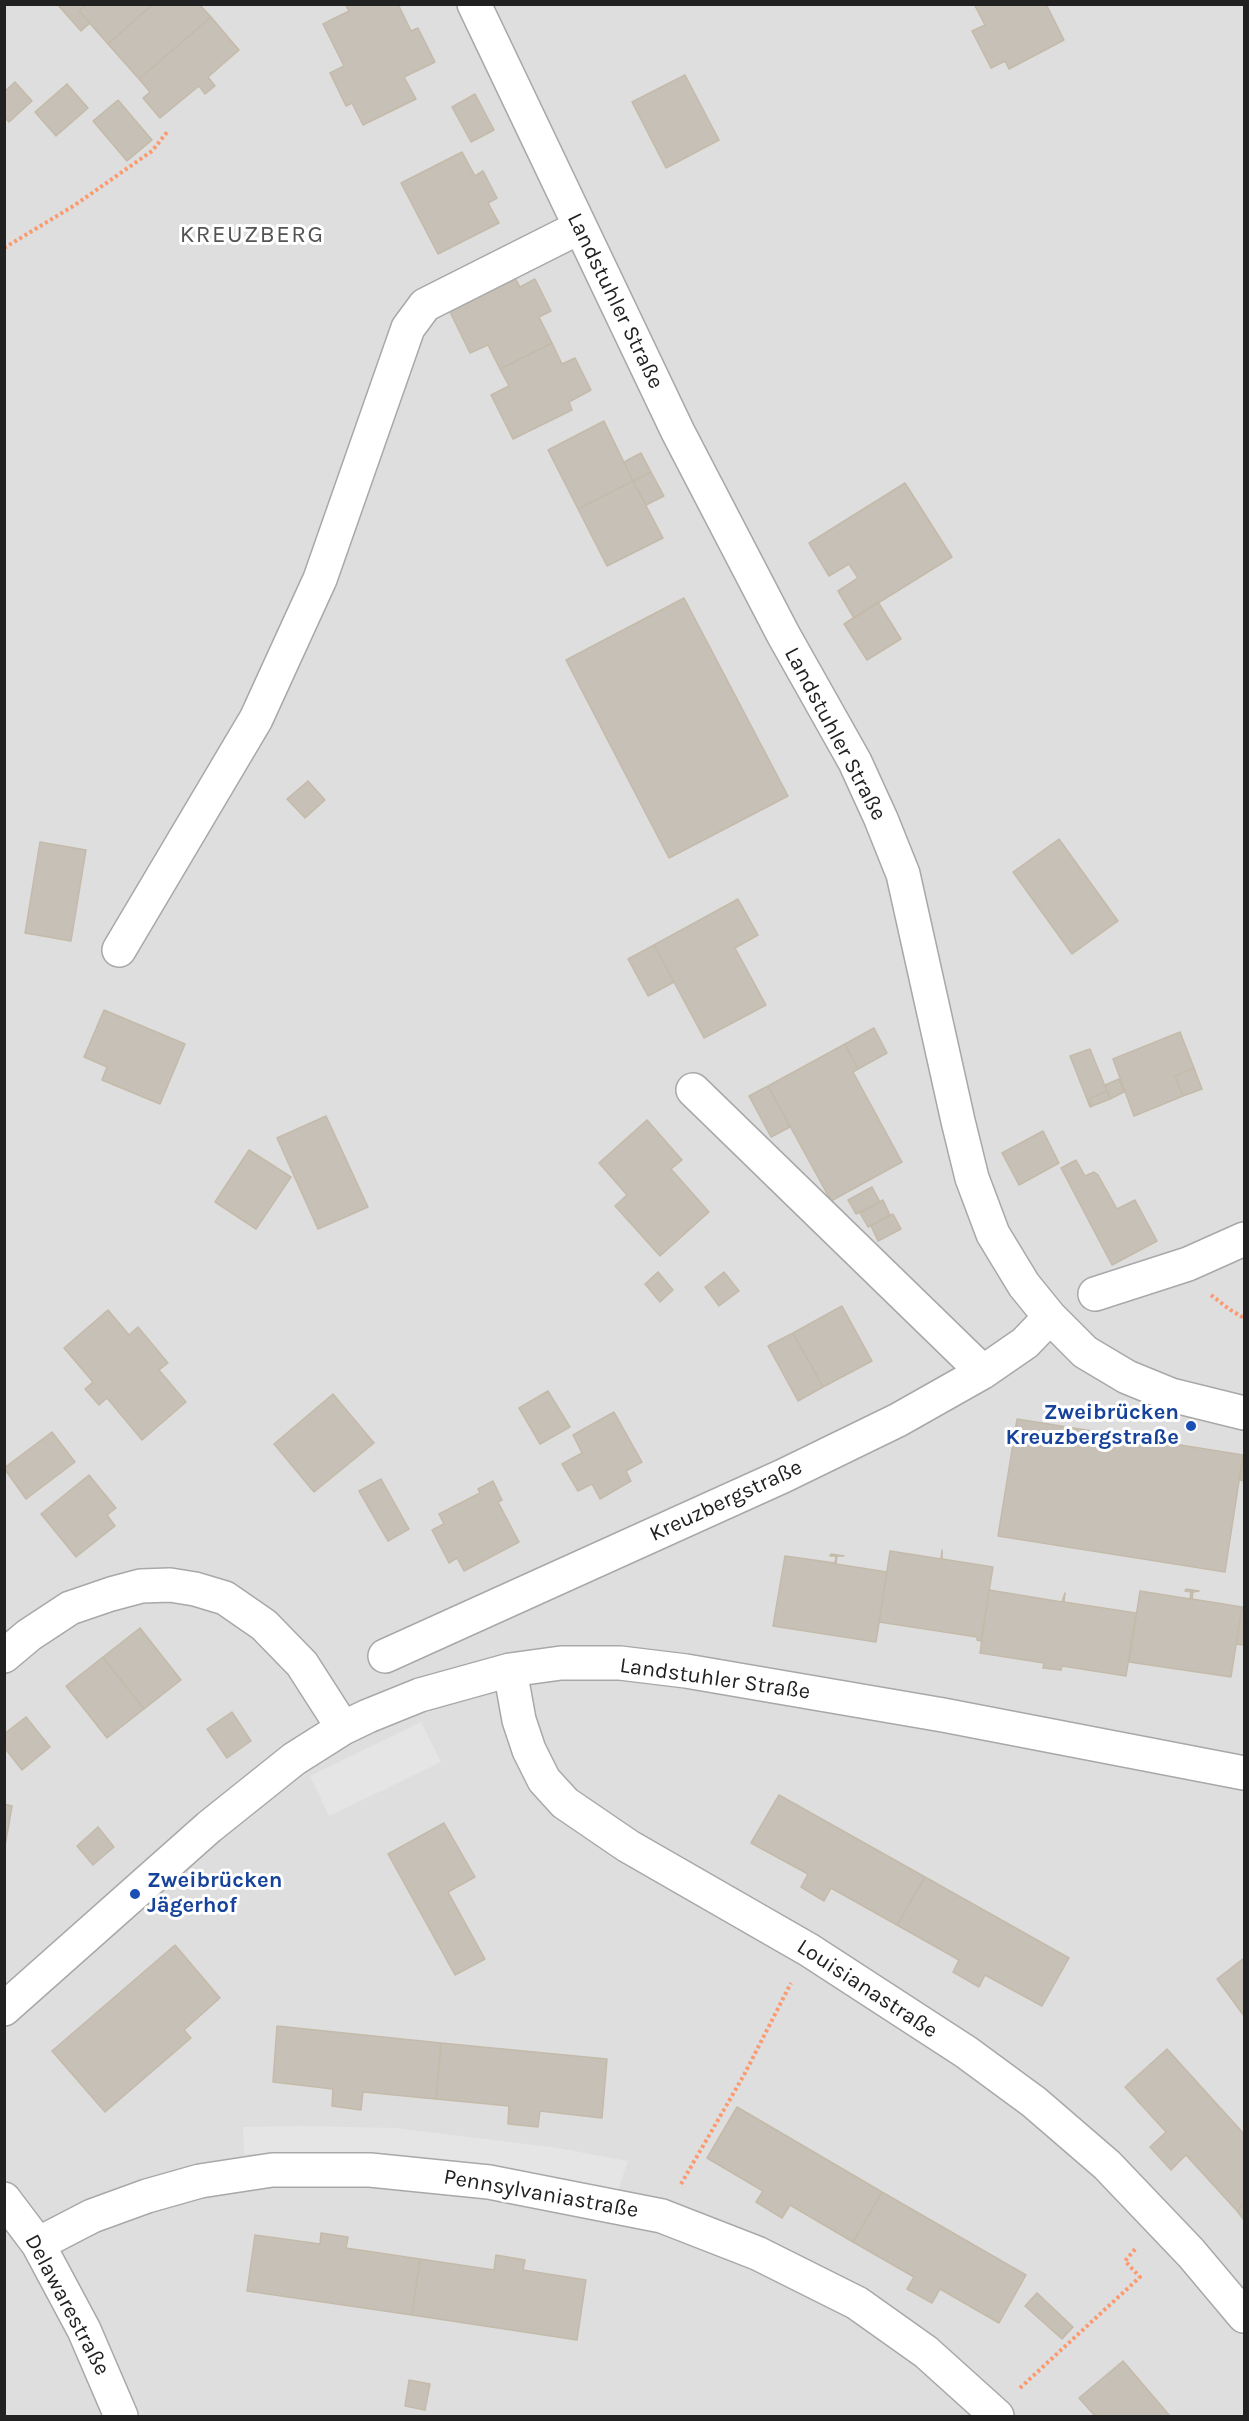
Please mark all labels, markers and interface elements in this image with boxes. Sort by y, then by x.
street label: Landstuhler Straße [561,209,669,393]
district label: KREUZBERG [180,221,324,249]
street label: Landstuhler Straße [778,643,892,825]
place label: Zweibrücken Kreuzbergstraße [1005,1400,1179,1452]
marker: Zweibrücken Kreuzbergstraße [1184,1419,1198,1433]
street label: Kreuzbergstraße [645,1454,807,1548]
street label: Landstuhler Straße [618,1653,812,1705]
place label: Zweibrücken Jägerhof [147,1868,282,1920]
marker: Zweibrücken Jägerhof [128,1887,142,1901]
street label: Louisianastraße [792,1934,942,2044]
street label: Pennsylvaniastraße [442,2164,640,2224]
street label: Delawarestraße [19,2230,115,2380]

